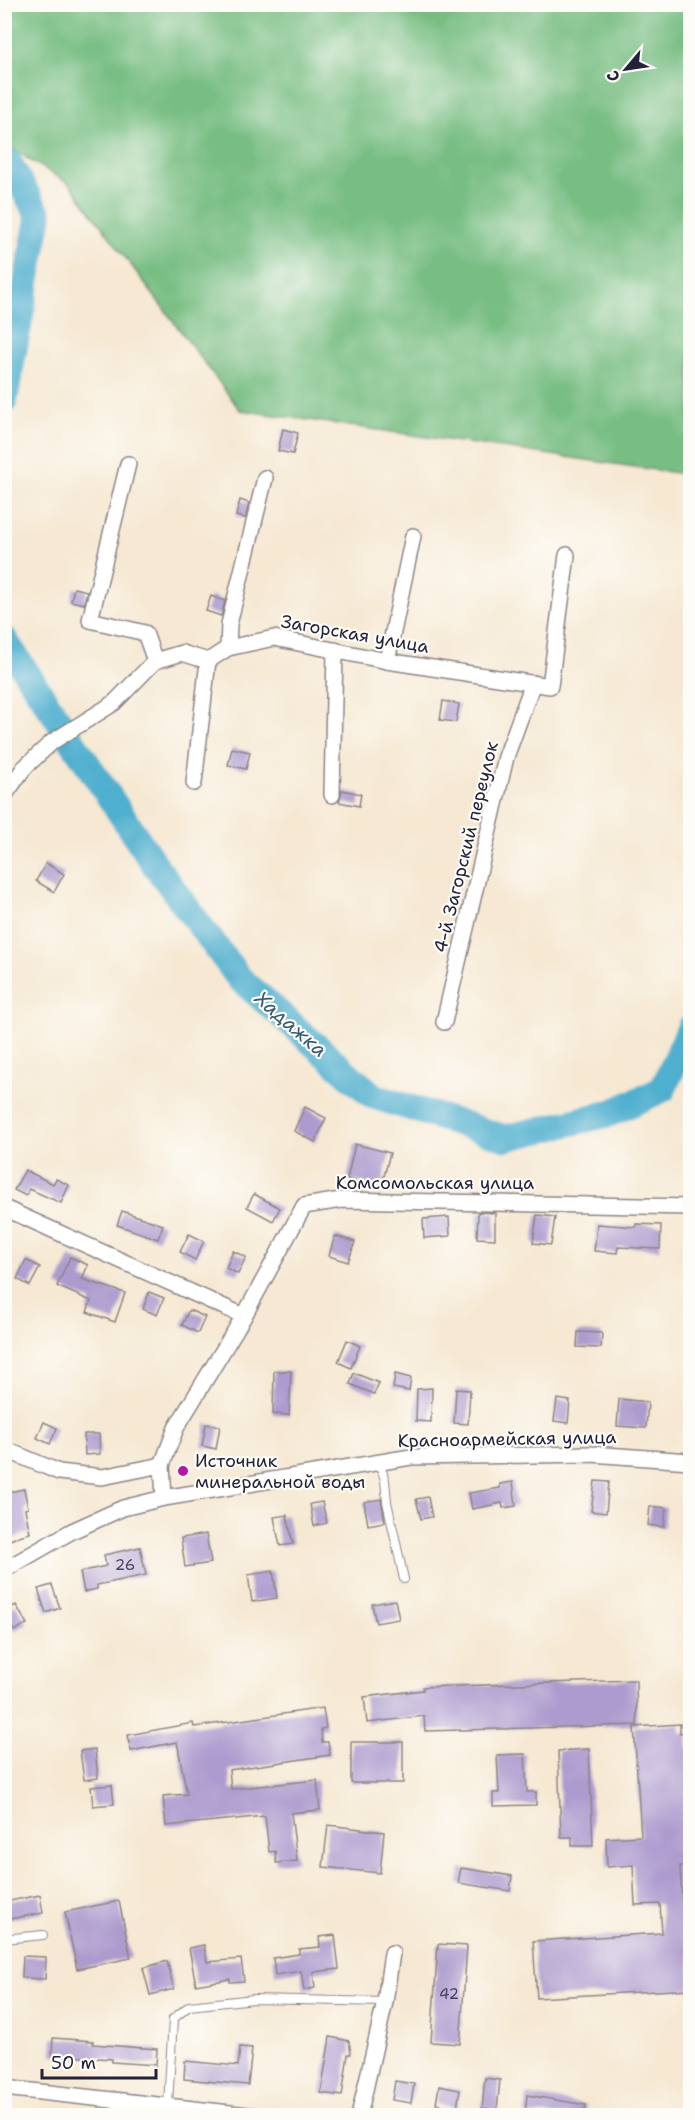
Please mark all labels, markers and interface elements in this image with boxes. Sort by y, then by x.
north arrow [596,39,656,99]
text: С [602,66,625,85]
street label: Загорская улица [279,609,431,659]
street label: 4-й Загорский переулок [428,738,504,955]
water label: Хадажка [248,985,333,1063]
street label: Комсомольская улица [336,1171,534,1195]
street label: Красноармейская улица [397,1425,617,1453]
place label: Источник минеральной воды [195,1449,365,1494]
marker: Источник минеральной воды [176,1464,190,1478]
house number: 26 [115,1555,135,1575]
house number: 42 [439,1984,459,2004]
scale bar [42,2042,156,2080]
text: 50 m [51,2051,96,2075]

